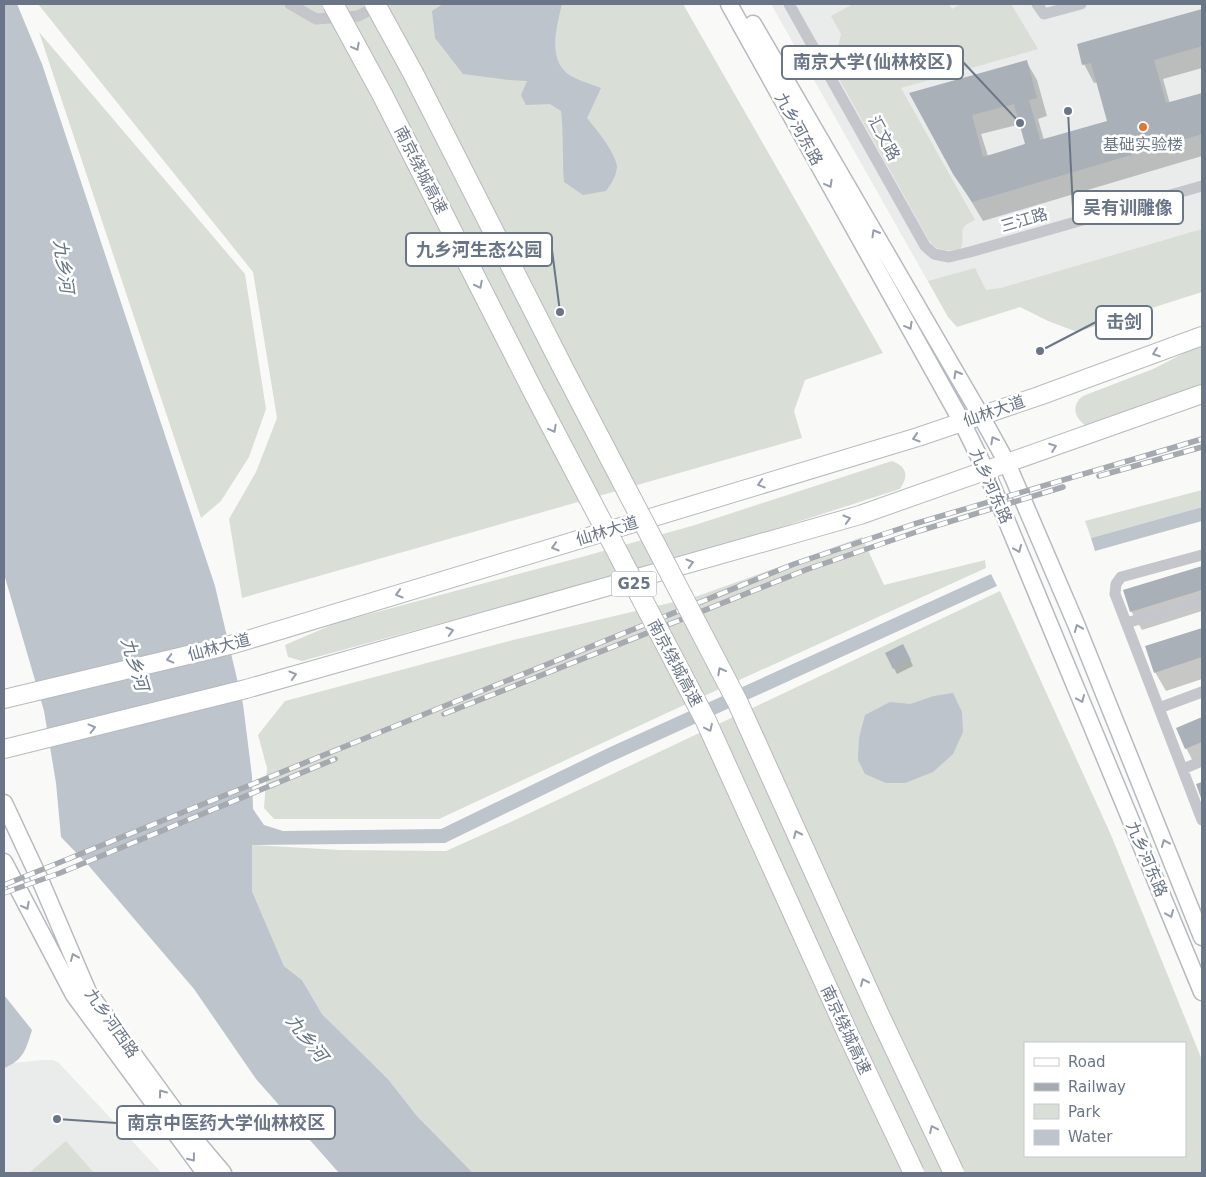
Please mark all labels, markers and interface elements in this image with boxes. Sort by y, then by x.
one-way arrow [350,41,360,50]
callout: 南京大学(仙林校区) [782,46,963,79]
text: 南京大学(仙林校区) [793,51,953,72]
street label: 九乡河东路 [771,89,827,169]
street label: 汇文路 [864,112,904,164]
marker: 基础实验楼 [1137,121,1149,133]
street label: 南京绕城高速 [391,123,451,217]
place label: 基础实验楼 [1103,135,1183,154]
one-way arrow [823,179,833,188]
callout: 吴有训雕像 [1073,191,1183,224]
text: 吴有训雕像 [1083,197,1173,218]
street label: 三江路 [998,204,1050,236]
one-way arrow [871,230,881,239]
callout: 九乡河生态公园 [406,233,552,266]
water label: 九乡河 [50,238,79,297]
text: 九乡河生态公园 [416,239,542,260]
one-way arrow [473,279,483,288]
callout: 击剑 [1096,306,1152,339]
text: 击剑 [1106,311,1142,332]
one-way arrow [902,320,912,329]
one-way arrow [1153,347,1161,357]
one-way arrow [953,370,963,379]
street label: 仙林大道 [961,392,1027,430]
one-way arrow [547,424,557,433]
one-way arrow [913,432,921,442]
one-way arrow [990,436,1000,445]
one-way arrow [1048,443,1057,453]
street label: 九乡河东路 [966,446,1016,526]
one-way arrow [757,479,765,489]
street label: 仙林大道 [574,513,640,549]
one-way arrow [842,515,850,525]
one-way arrow [551,541,559,551]
one-way arrow [1012,544,1023,553]
one-way arrow [686,559,694,569]
road number: G25 [612,572,656,596]
one-way arrow [396,588,404,598]
street label: 南京绕城高速 [644,616,706,710]
one-way arrow [1074,624,1084,633]
one-way arrow [445,627,453,637]
street label: 仙林大道 [186,630,252,664]
water label: 九乡河 [117,635,154,696]
one-way arrow [165,653,174,664]
one-way arrow [717,667,727,676]
one-way arrow [289,671,297,681]
one-way arrow [1074,694,1085,703]
one-way arrow [88,723,97,734]
one-way arrow [703,723,713,732]
street label: 九乡河东路 [1123,818,1171,900]
one-way arrow [793,830,804,839]
one-way arrow [1160,840,1170,848]
one-way arrow [20,900,30,909]
one-way arrow [1163,909,1174,918]
one-way arrow [69,953,80,962]
one-way arrow [860,978,871,987]
street label: 南京绕城高速 [817,982,875,1078]
street label: 九乡河西路 [81,985,143,1061]
water label: 九乡河 [282,1010,334,1068]
legend [1024,1042,1186,1157]
text: Road [1068,1053,1106,1071]
text: Railway [1068,1078,1126,1096]
one-way arrow [159,1089,168,1099]
text: Park [1068,1103,1101,1121]
callout: 南京中医药大学仙林校区 [117,1106,335,1139]
text: 南京中医药大学仙林校区 [127,1112,325,1133]
one-way arrow [929,1125,940,1134]
text: Water [1068,1128,1113,1146]
one-way arrow [186,1152,195,1161]

